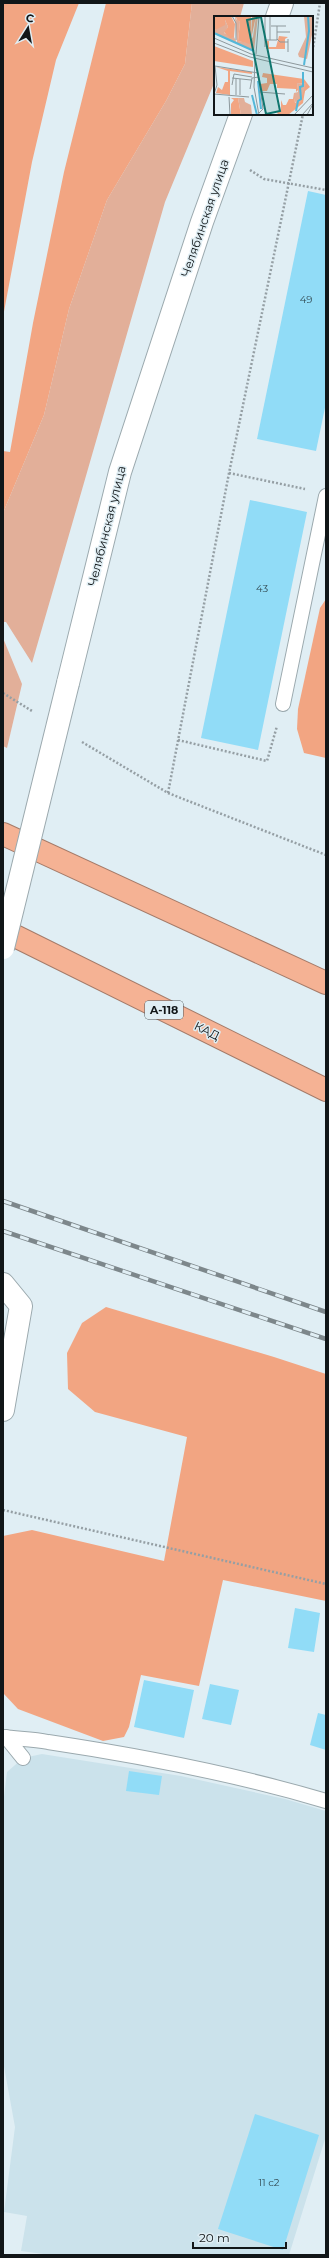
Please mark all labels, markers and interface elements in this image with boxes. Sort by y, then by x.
north arrow [8,8,48,48]
text: С [25,11,35,26]
inset map [214,16,313,115]
street label: Челябинская улица [177,157,232,279]
house number: 49 [300,293,312,306]
street label: Челябинская улица [84,464,129,588]
house number: 43 [256,582,268,595]
road number: А-118 [145,1001,183,1019]
street label: КАД [192,1018,223,1043]
house number: 11 с2 [258,2176,280,2189]
scale bar [193,2224,286,2250]
text: 20 m [199,2230,230,2245]

